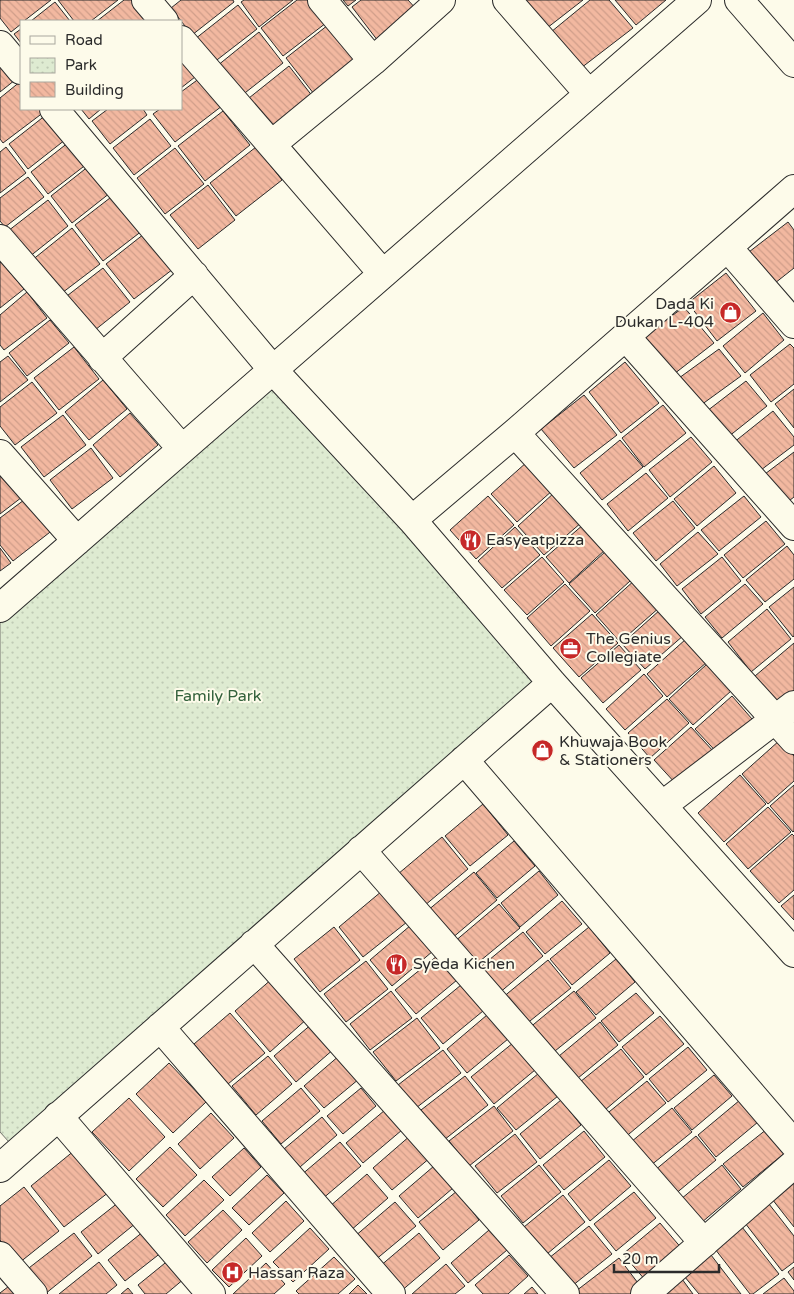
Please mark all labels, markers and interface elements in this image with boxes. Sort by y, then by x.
legend [20,20,182,110]
text: Road [65,31,103,49]
text: Park [65,56,97,74]
text: Building [65,81,124,99]
place label: Dada Ki Dukan L-404 [615,294,714,332]
shop icon: Dada Ki Dukan L-404 [718,301,742,325]
restaurant icon: Easyeatpizza [458,528,482,552]
place label: Easyeatpizza [486,530,584,550]
place label: The Genius Collegiate [586,629,671,667]
office icon: The Genius Collegiate [558,636,582,660]
park label: Family Park [174,686,262,706]
place label: Khuwaja Book & Stationers [559,732,667,770]
shop icon: Khuwaja Book & Stationers [531,739,555,763]
restaurant icon: Syeda Kichen [385,952,409,976]
place label: Syeda Kichen [413,954,515,974]
scale bar [614,1242,719,1274]
text: 20 m [622,1250,659,1268]
hospital icon: Hassan Raza [220,1261,244,1285]
place label: Hassan Raza [248,1263,345,1283]

